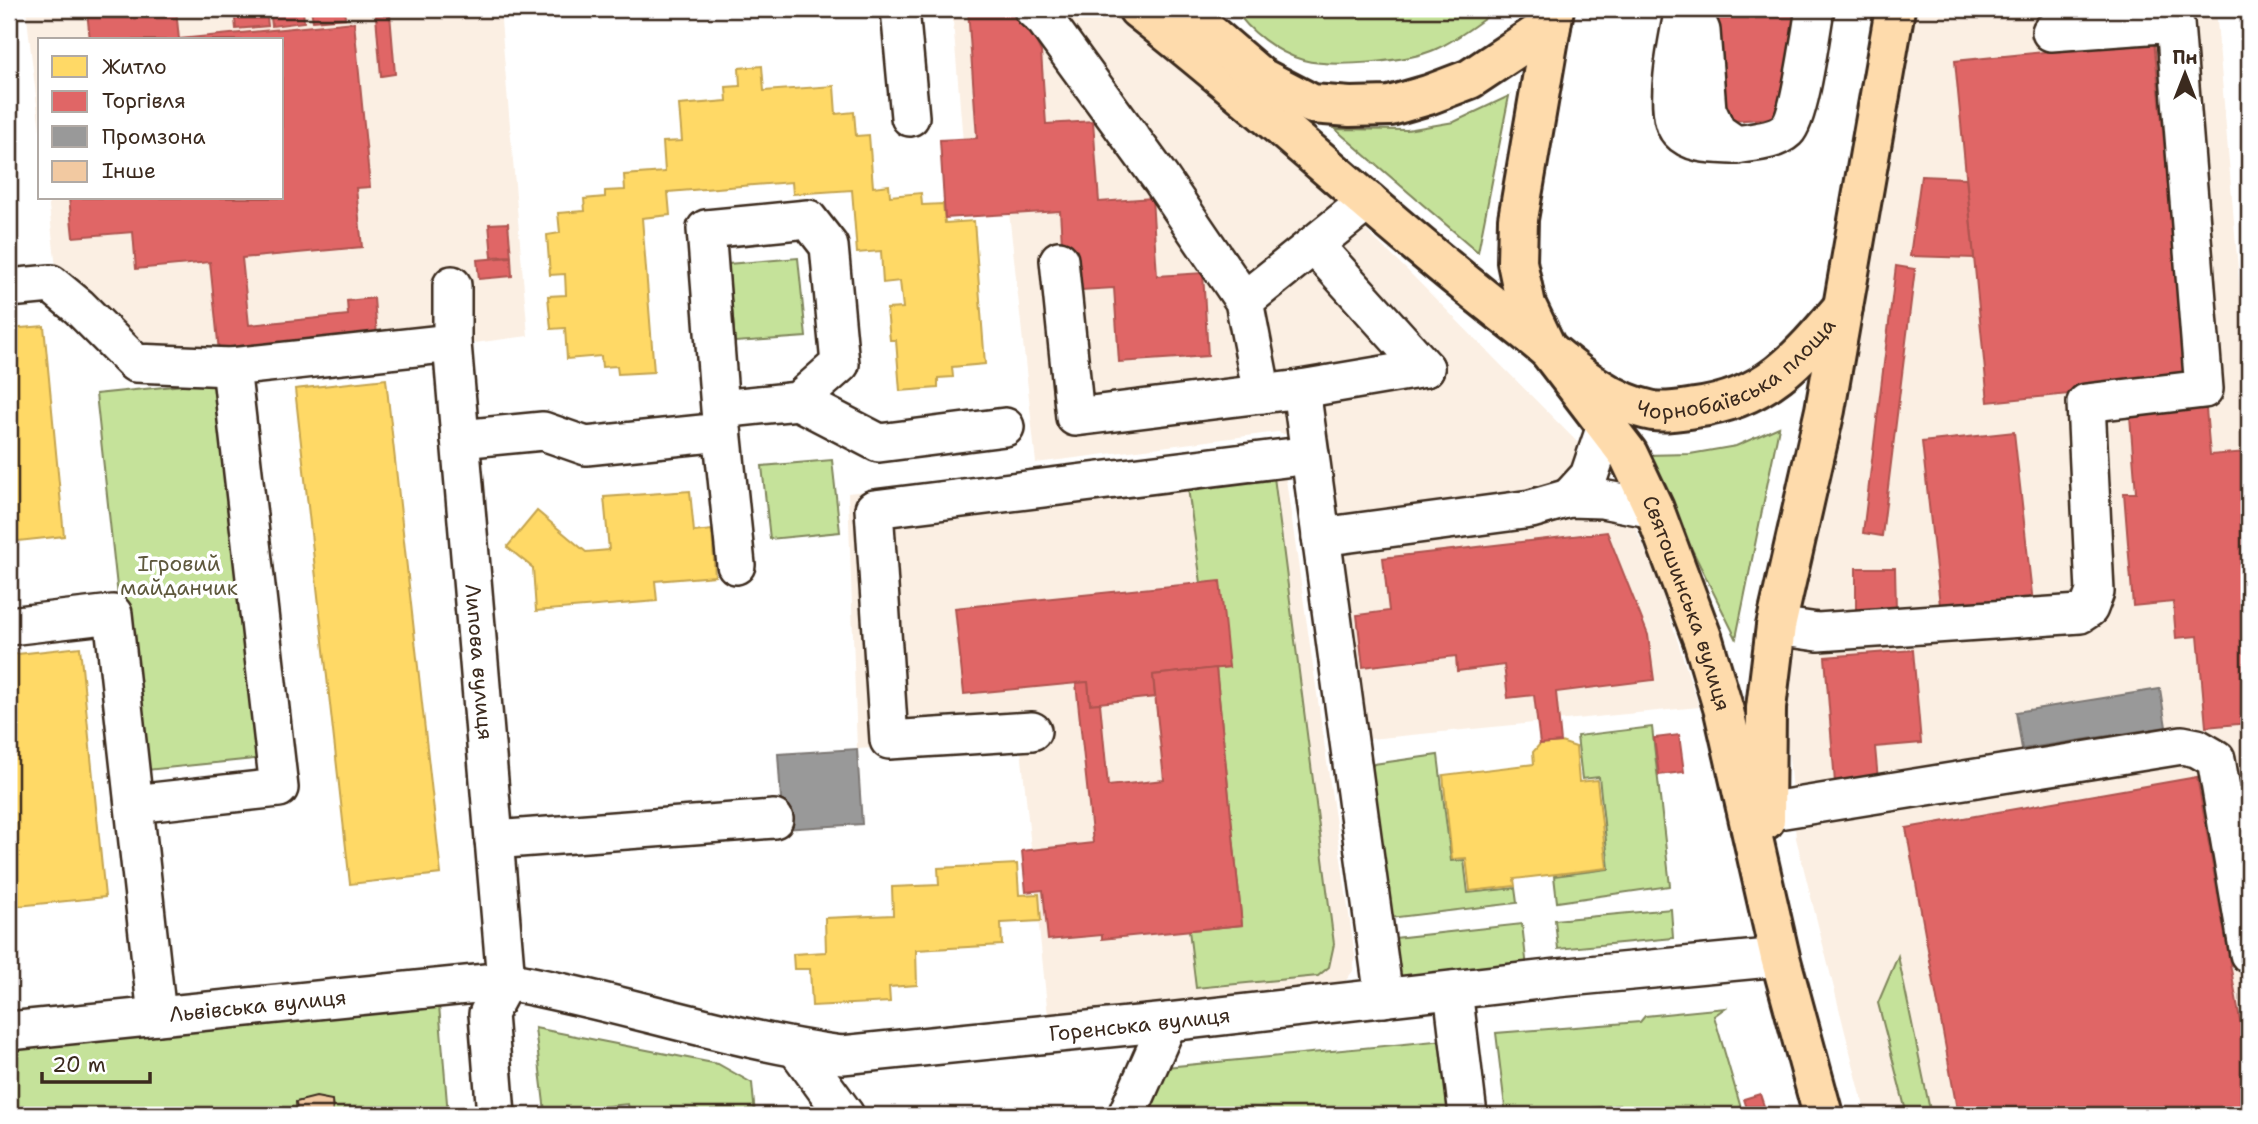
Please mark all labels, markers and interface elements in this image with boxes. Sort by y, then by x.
legend [38,38,284,200]
north arrow [2150,38,2220,108]
text: Пн [2172,45,2198,70]
text: Житло [102,53,167,81]
text: Торгівля [102,87,186,115]
text: Промзона [102,123,205,151]
text: Інше [102,157,156,185]
street label: Чорнобаївська площа [1633,312,1842,426]
street label: Святошинська вулиця [1636,491,1737,714]
park label: Ігровий майданчик [120,550,238,602]
street label: Липова вулиця [458,583,500,741]
street label: Львівська вулиця [168,983,348,1029]
street label: Горенська вулиця [1048,1001,1232,1048]
scale bar [42,1040,150,1084]
text: 20 m [52,1051,106,1079]

